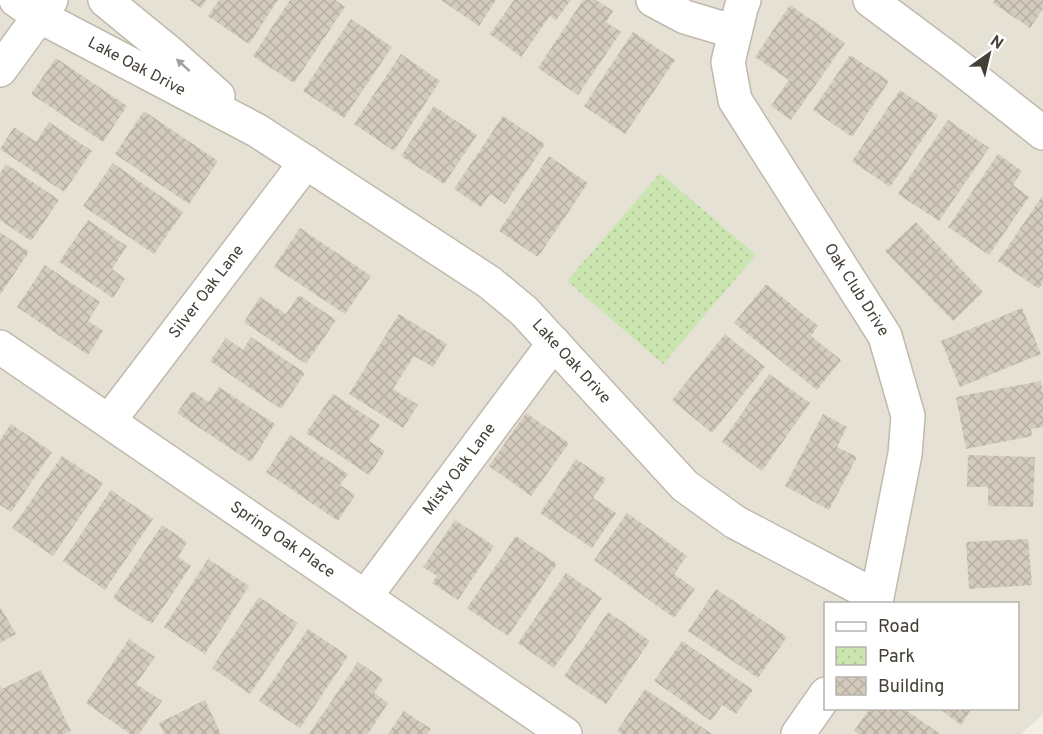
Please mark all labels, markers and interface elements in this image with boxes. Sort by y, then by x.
north arrow [959,24,1019,84]
text: N [986,32,1007,55]
street label: Lake Oak Drive [84,33,189,101]
one-way arrow [176,59,191,72]
street label: Oak Club Drive [819,240,893,340]
street label: Silver Oak Lane [165,241,249,343]
street label: Lake Oak Drive [527,315,615,408]
street label: Misty Oak Lane [419,419,501,519]
street label: Spring Oak Place [226,497,338,583]
legend [824,602,1019,710]
text: Road [878,616,920,639]
text: Park [878,646,915,669]
text: Building [878,676,944,699]

